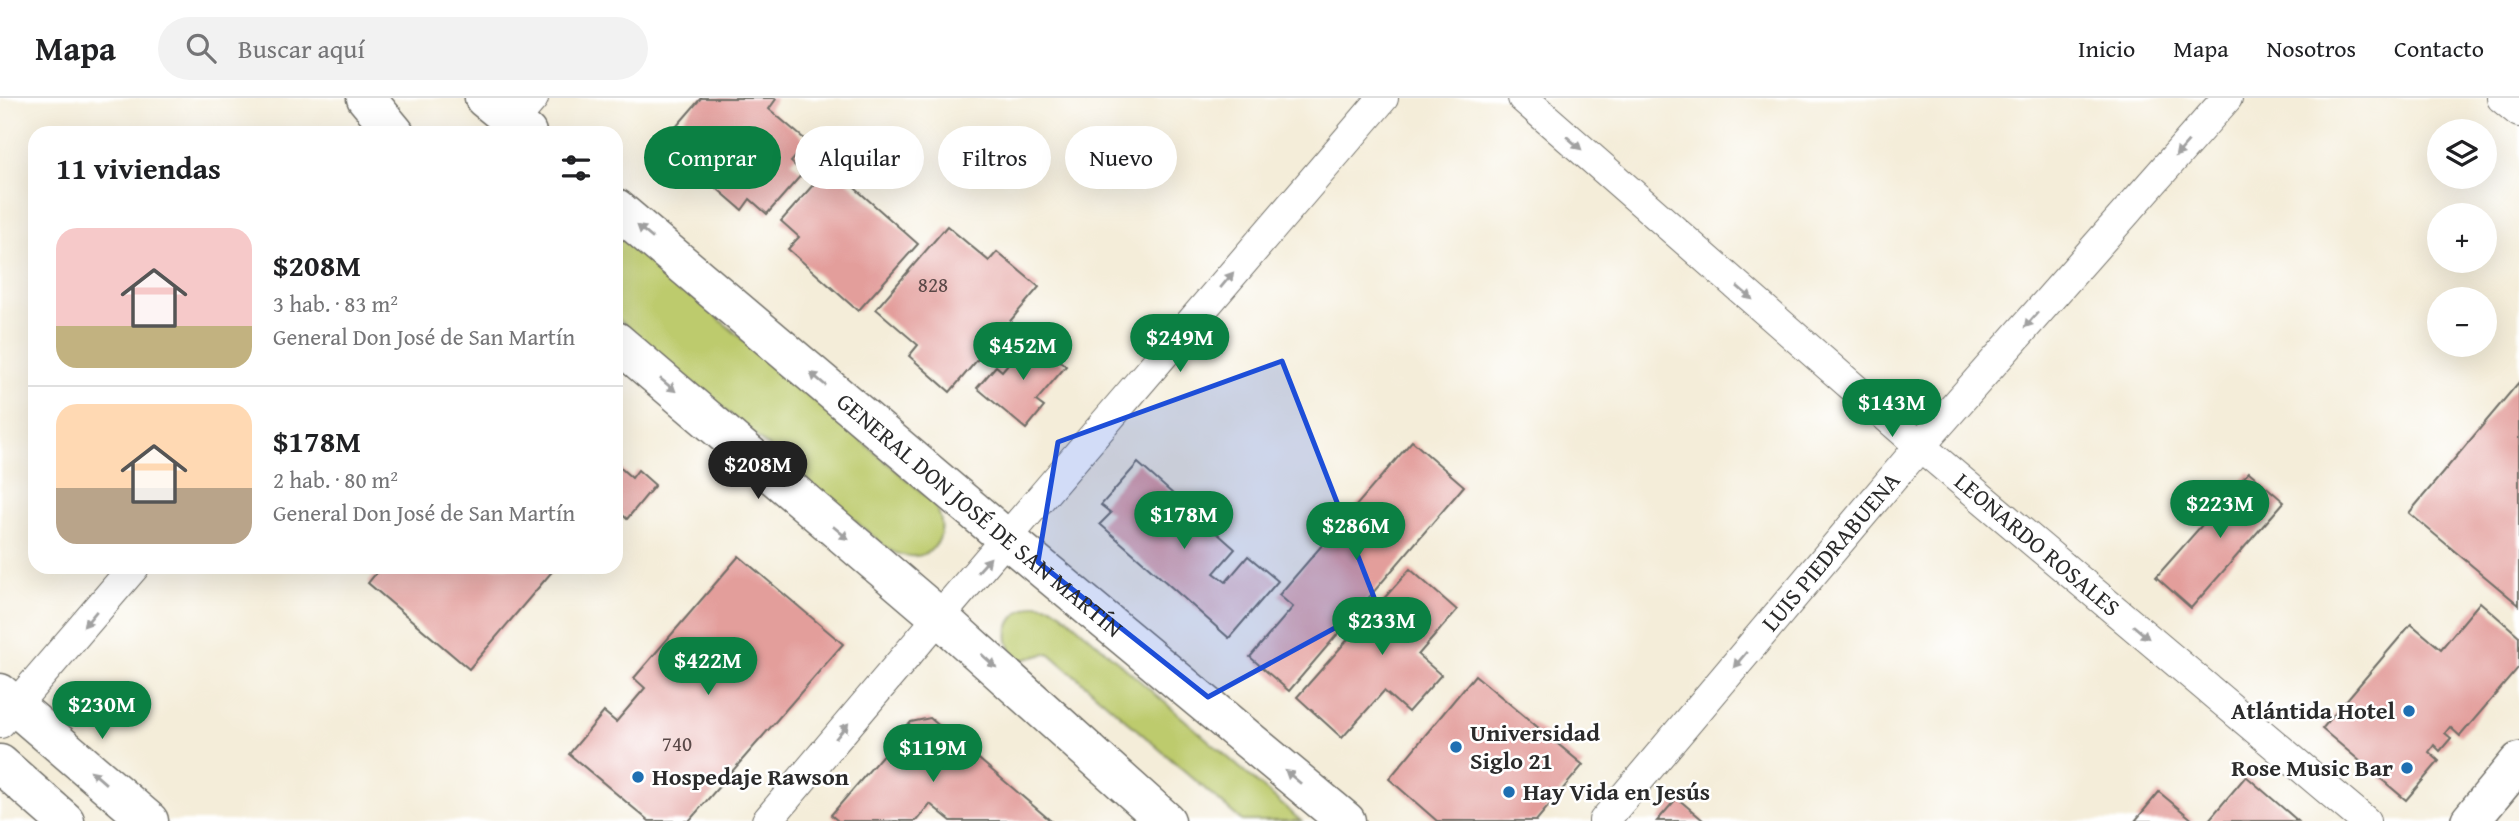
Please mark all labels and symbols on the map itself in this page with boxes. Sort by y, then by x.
one-way arrow [1566,135,1583,150]
one-way arrow [2174,140,2190,158]
one-way arrow [636,225,653,240]
house number: 828 [918,269,948,300]
one-way arrow [1219,272,1234,289]
one-way arrow [1737,285,1754,300]
one-way arrow [2023,311,2039,329]
pin: $249M [1131,314,1229,374]
pin: $452M [974,322,1072,382]
one-way arrow [810,372,827,387]
one-way arrow [659,377,677,393]
pin: $143M [1843,380,1941,439]
street label: GENERAL DON JOSÉ DE SAN MARTÍN [829,384,1131,646]
pin: $208M [709,442,807,501]
street label: LUIS PIEDRABUENA [1753,464,1908,639]
street label: LEONARDO ROSALES [1947,464,2128,624]
pin: $223M [2171,480,2269,540]
pin: $178M [1135,491,1233,551]
pin: $286M [1307,503,1405,562]
one-way arrow [832,525,850,541]
one-way arrow [975,557,991,574]
pin: $233M [1333,598,1431,657]
one-way arrow [82,610,97,628]
one-way arrow [2132,625,2150,640]
pin: $422M [659,638,757,697]
one-way arrow [1732,651,1748,669]
one-way arrow [980,653,997,669]
pin: $230M [53,682,151,741]
place label: Atlántida Hotel [2231,693,2396,728]
marker: Atlántida Hotel [2401,703,2417,719]
place label: Universidad Siglo 21 [1470,715,1600,778]
one-way arrow [834,722,849,739]
pin: $119M [884,724,982,784]
house number: 740 [662,728,692,759]
marker: Universidad Siglo 21 [1448,739,1464,755]
place label: Rose Music Bar [2231,750,2393,785]
place label: Hospedaje Rawson [652,759,849,794]
marker: Rose Music Bar [2399,760,2415,776]
marker: Hospedaje Rawson [630,769,646,785]
one-way arrow [1284,769,1302,785]
one-way arrow [89,770,106,785]
place label: Hay Vida en Jesús [1523,774,1710,809]
marker: Hay Vida en Jesús [1501,784,1517,800]

